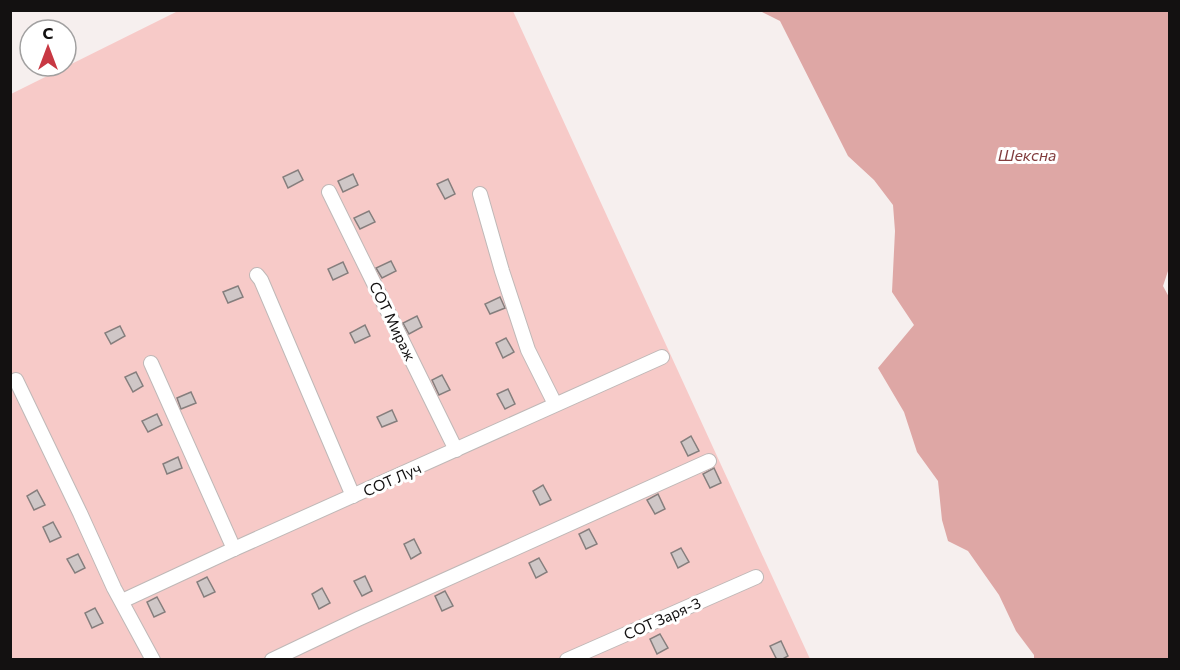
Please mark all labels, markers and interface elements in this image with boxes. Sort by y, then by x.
north arrow [18,18,78,78]
text: С [43,23,54,42]
water label: Шексна [998,145,1056,164]
street label: СОТ Мираж [366,278,420,364]
street label: СОТ Луч [360,458,424,500]
street label: СОТ Заря-3 [621,593,703,643]

